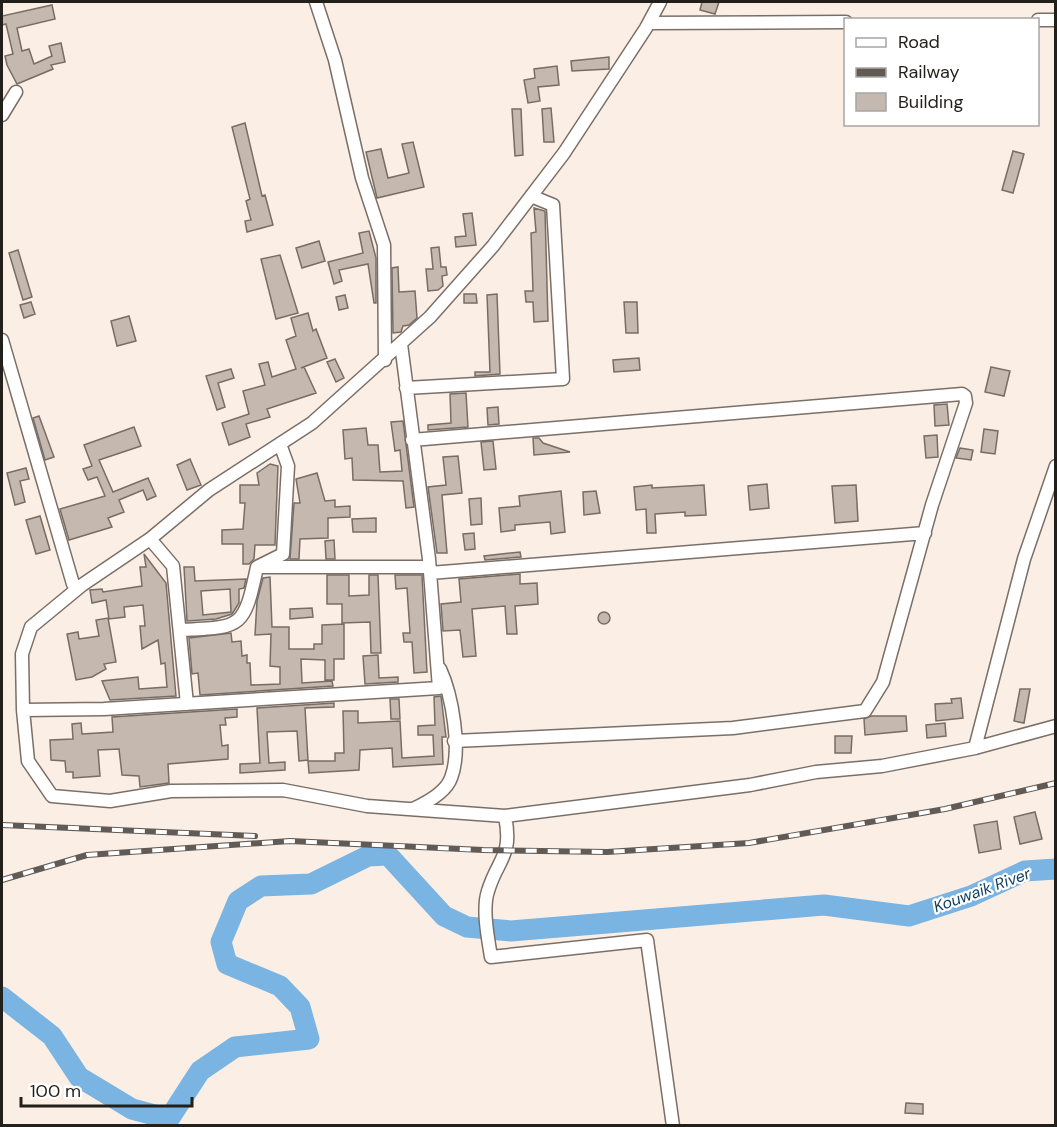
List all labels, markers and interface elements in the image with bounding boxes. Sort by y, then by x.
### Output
legend [844,18,1039,126]
text: Road [898,30,940,54]
text: Railway [898,60,960,84]
text: Building [898,90,963,114]
water label: Kouwaik River [931,862,1034,917]
scale bar [21,1070,192,1108]
text: 100 m [30,1079,81,1103]

